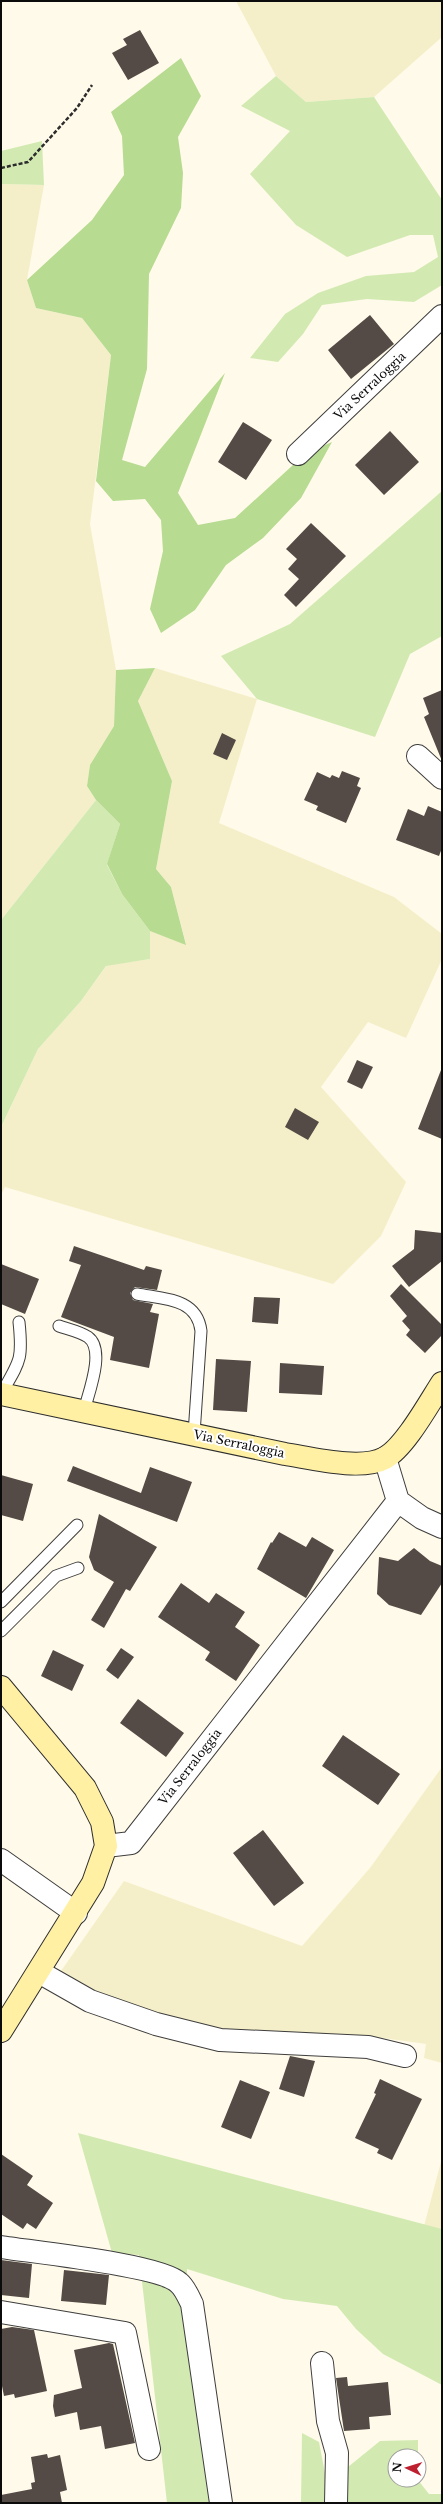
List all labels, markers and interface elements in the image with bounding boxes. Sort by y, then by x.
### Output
street label: Via Serraloggia [330,348,409,423]
street label: Via Serraloggia [191,1426,286,1461]
street label: Via Serraloggia [154,1725,224,1809]
north arrow [387,2448,427,2488]
text: N [390,2461,404,2473]

